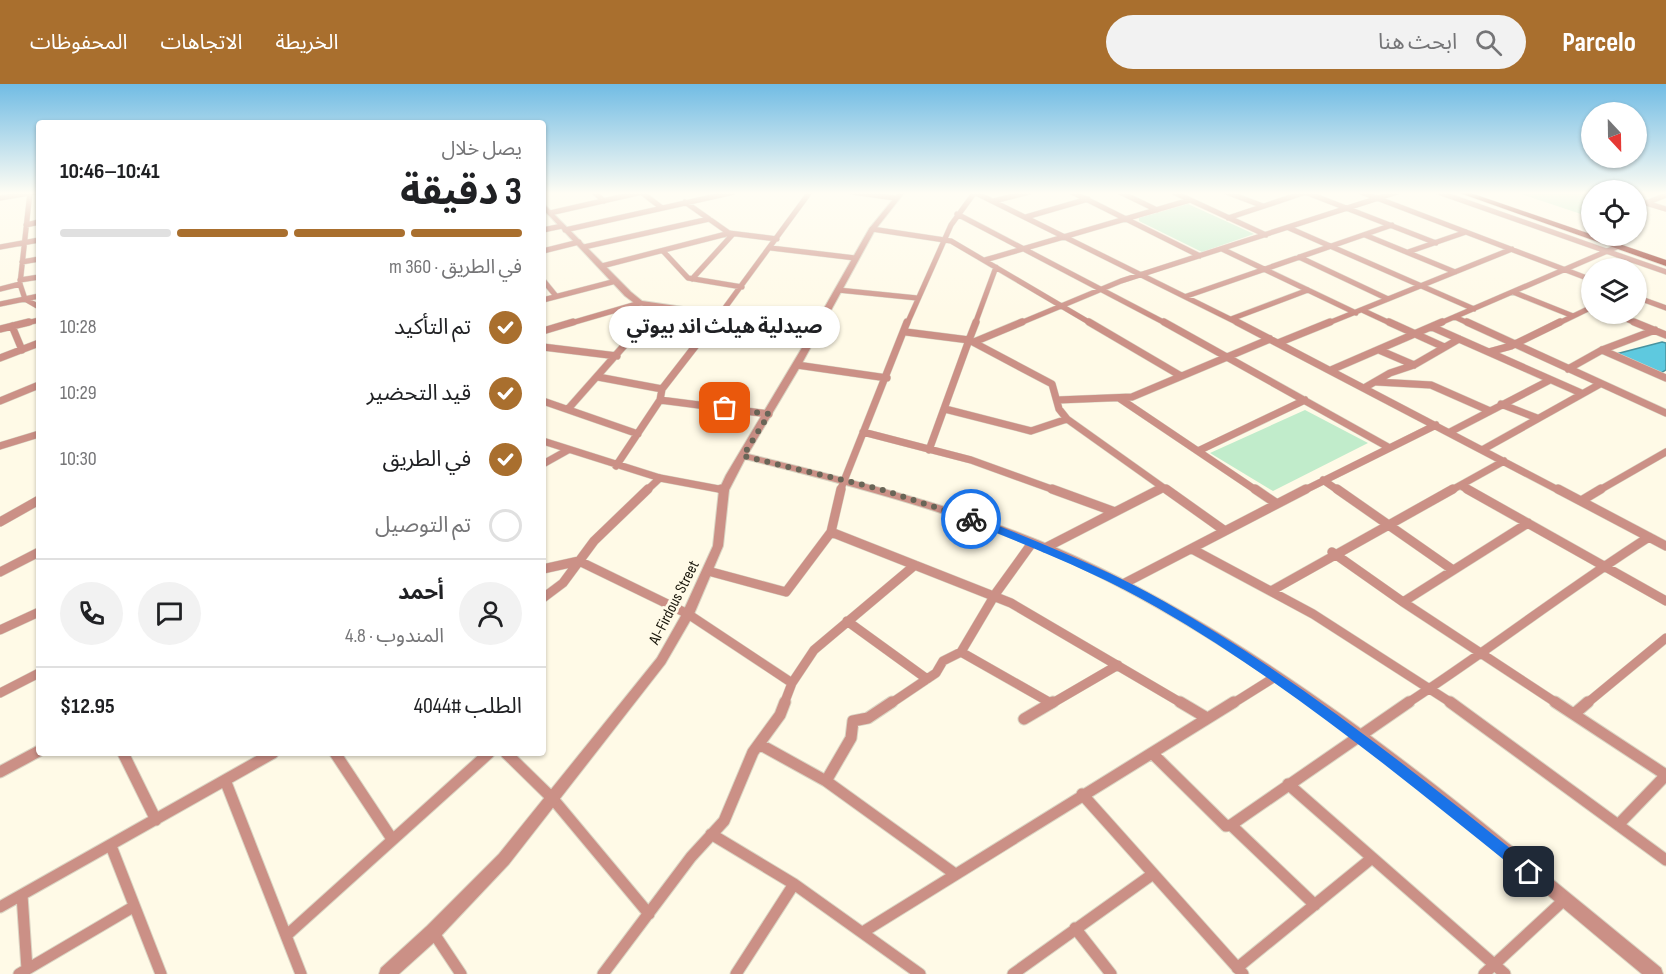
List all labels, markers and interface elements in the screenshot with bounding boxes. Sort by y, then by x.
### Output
search box [1106,15,1526,69]
icon: search [1472,26,1505,59]
text: Parcelo [1562,26,1636,59]
text: ابحث هنا [1378,29,1457,56]
text: المحفوظات [30,30,127,55]
text: الاتجاهات [160,30,242,55]
text: الخريطة [275,30,338,55]
north arrow [1581,102,1647,168]
map controls [1581,102,1647,324]
text: يصل خلال [442,137,522,161]
text: 10:41–10:46 [60,158,160,185]
text: 3 دقيقة [400,169,522,216]
button: locate [1581,180,1647,246]
text: في الطريق · 360 m [389,255,522,279]
button: layers [1581,258,1647,324]
callout: صيدلية هيلث اند بيوتي [610,306,840,348]
icon: check [489,311,522,344]
text: تم التأكيد [394,314,471,341]
text: 10:28 [60,315,96,339]
text: صيدلية هيلث اند بيوتي [627,315,822,339]
icon: check [489,377,522,410]
text: قيد التحضير [367,380,471,407]
text: 10:29 [60,381,97,405]
pin [699,382,750,433]
icon: bag [708,391,741,424]
icon: check [489,443,522,476]
text: في الطريق [382,446,471,473]
text: 10:30 [60,447,97,471]
courier [941,489,1001,549]
icon: bike [955,503,988,536]
text: تم التوصيل [375,512,471,539]
street label: Al-Firdous Street [645,557,704,649]
text: أحمد [398,579,444,606]
button: phone [60,582,123,645]
button: chat [138,582,201,645]
button: person [459,582,522,645]
text: المندوب · 4.8 [345,624,444,648]
text: $12.95 [60,693,115,720]
text: الطلب #4044 [414,693,522,720]
pin [1503,846,1554,897]
icon: home [1512,855,1545,888]

